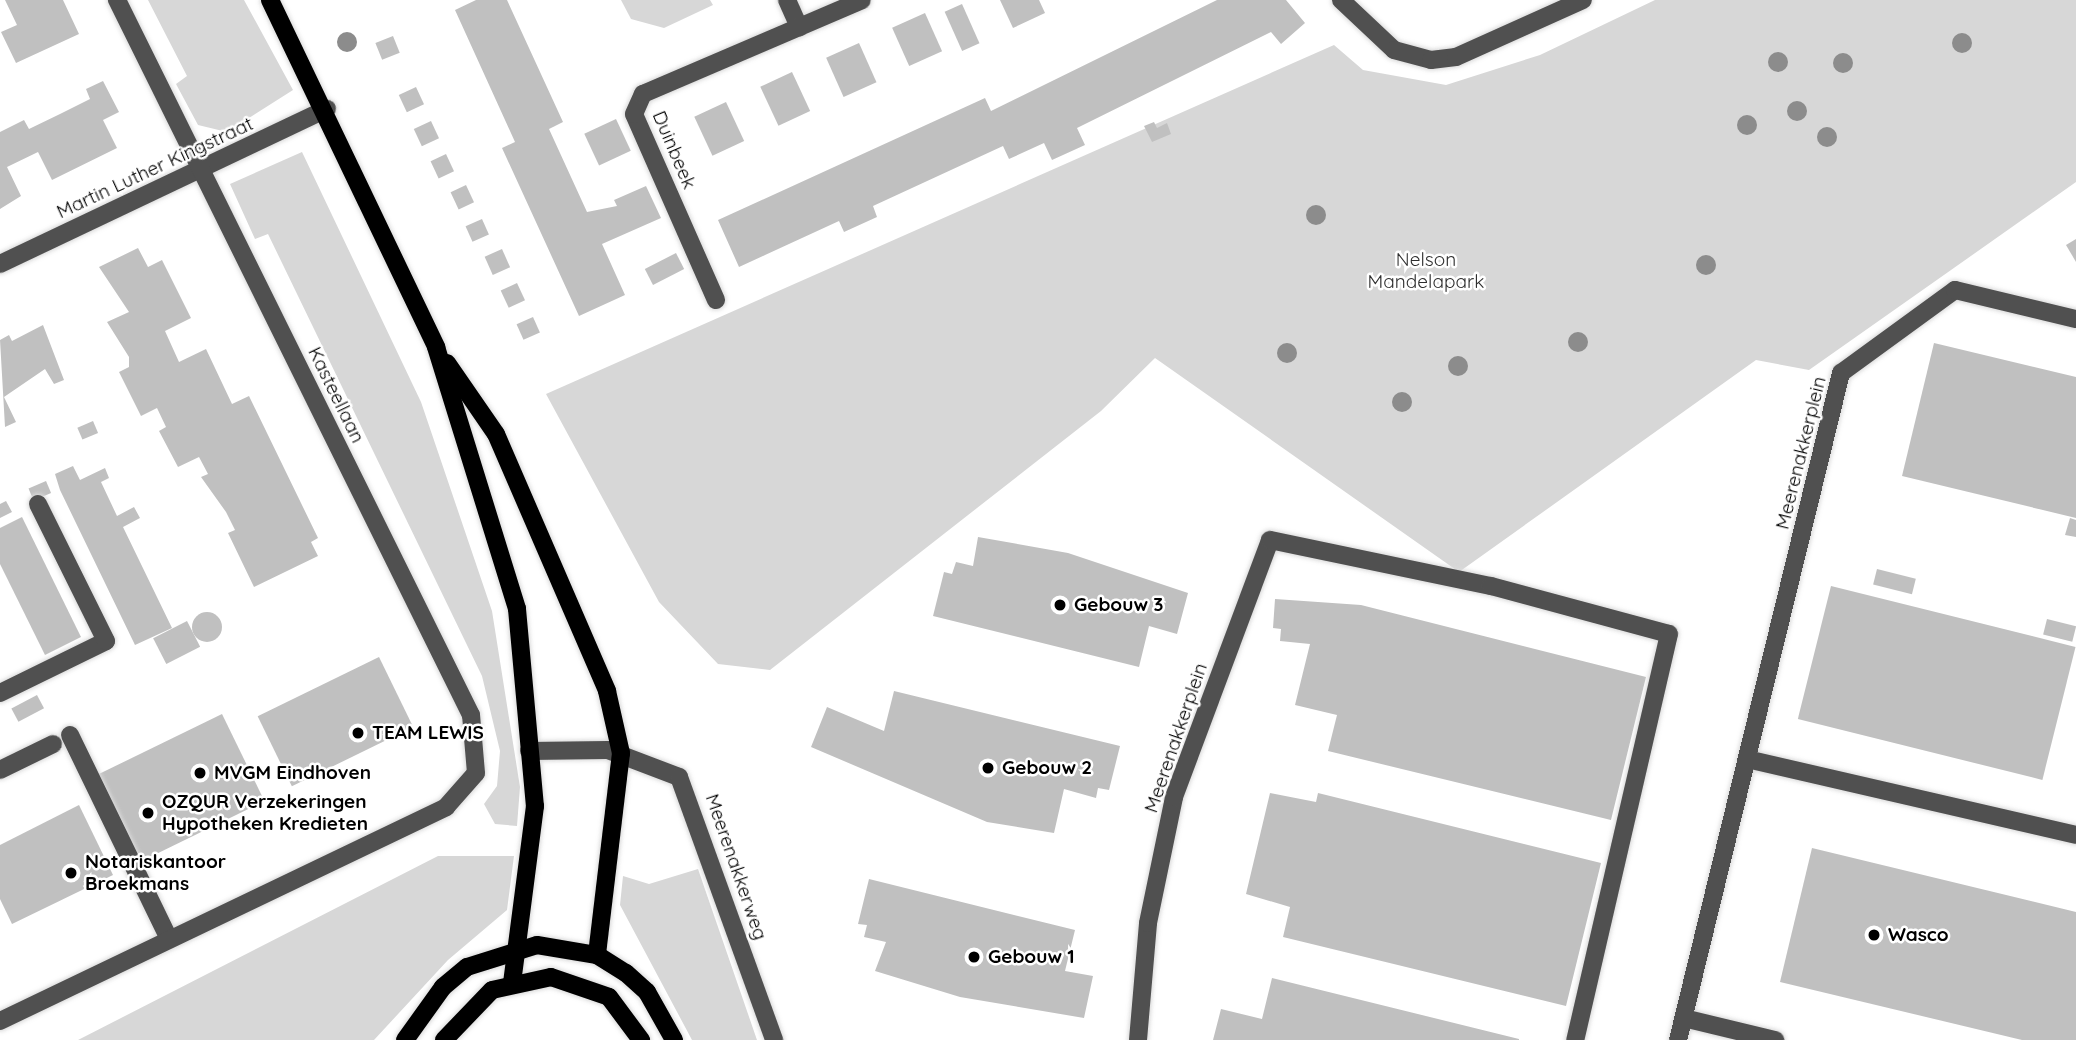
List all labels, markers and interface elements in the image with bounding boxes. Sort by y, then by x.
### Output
street label: Duinbeek [647,107,701,193]
street label: Martin Luther Kingstraat [53,112,257,224]
park label: Nelson Mandelapark [1368,249,1484,293]
street label: Kasteellaan [303,343,369,447]
street label: Meerenakkerplein [1771,374,1831,532]
place label: Gebouw 3 [1074,594,1163,616]
marker: Gebouw 3 [1052,597,1068,613]
street label: Meerenakkerplein [1140,660,1212,816]
place label: TEAM LEWIS [372,722,484,744]
marker: TEAM LEWIS [350,725,366,741]
place label: Gebouw 2 [1002,757,1092,779]
marker: Gebouw 2 [980,760,996,776]
place label: MVGM Eindhoven [214,762,371,784]
marker: MVGM Eindhoven [192,765,208,781]
place label: OZQUR Verzekeringen Hypotheken Kredieten [162,791,368,835]
street label: Meerenakkerweg [700,791,772,943]
marker: OZQUR Verzekeringen Hypotheken Kredieten [140,805,156,821]
place label: Notariskantoor Broekmans [85,851,226,895]
marker: Notariskantoor Broekmans [63,865,79,881]
place label: Wasco [1888,924,1949,946]
marker: Wasco [1866,927,1882,943]
place label: Gebouw 1 [988,946,1075,968]
marker: Gebouw 1 [966,949,982,965]

